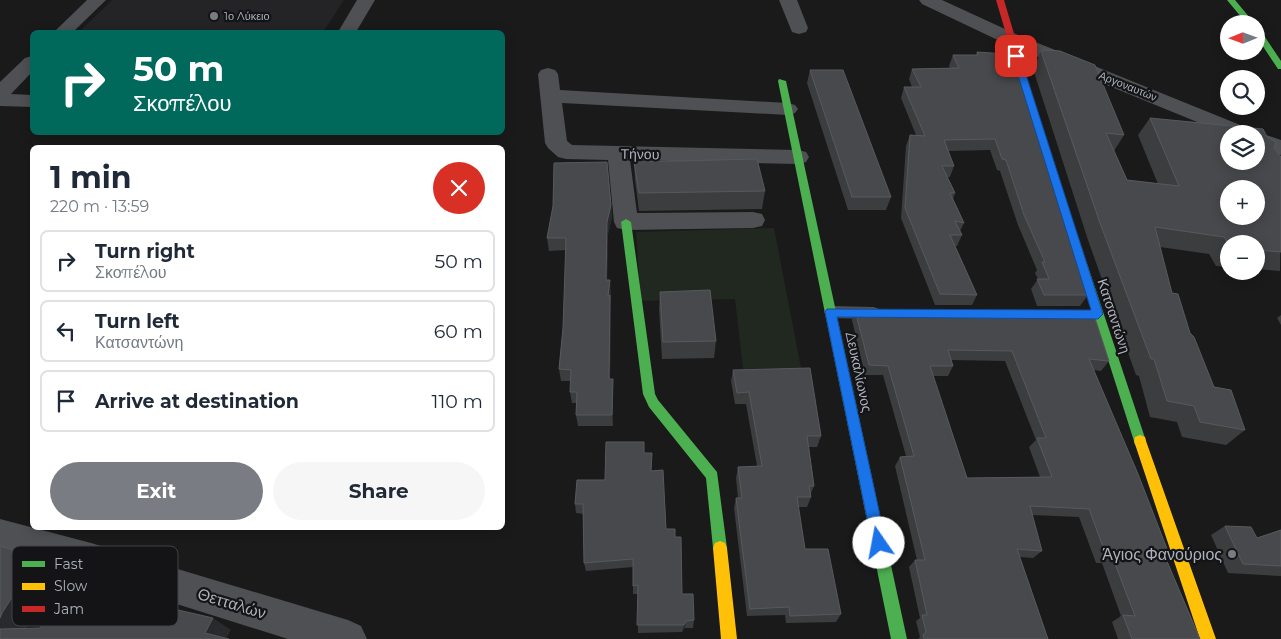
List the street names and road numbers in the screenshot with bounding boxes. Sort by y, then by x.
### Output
street label: Αργοναυτών [1097,68,1160,104]
street label: Τήνου [620,145,660,163]
street label: Κατσαντώνη [1093,276,1135,356]
street label: Δευκαλίωνος [842,330,876,414]
street label: Θετταλών [195,584,268,623]

